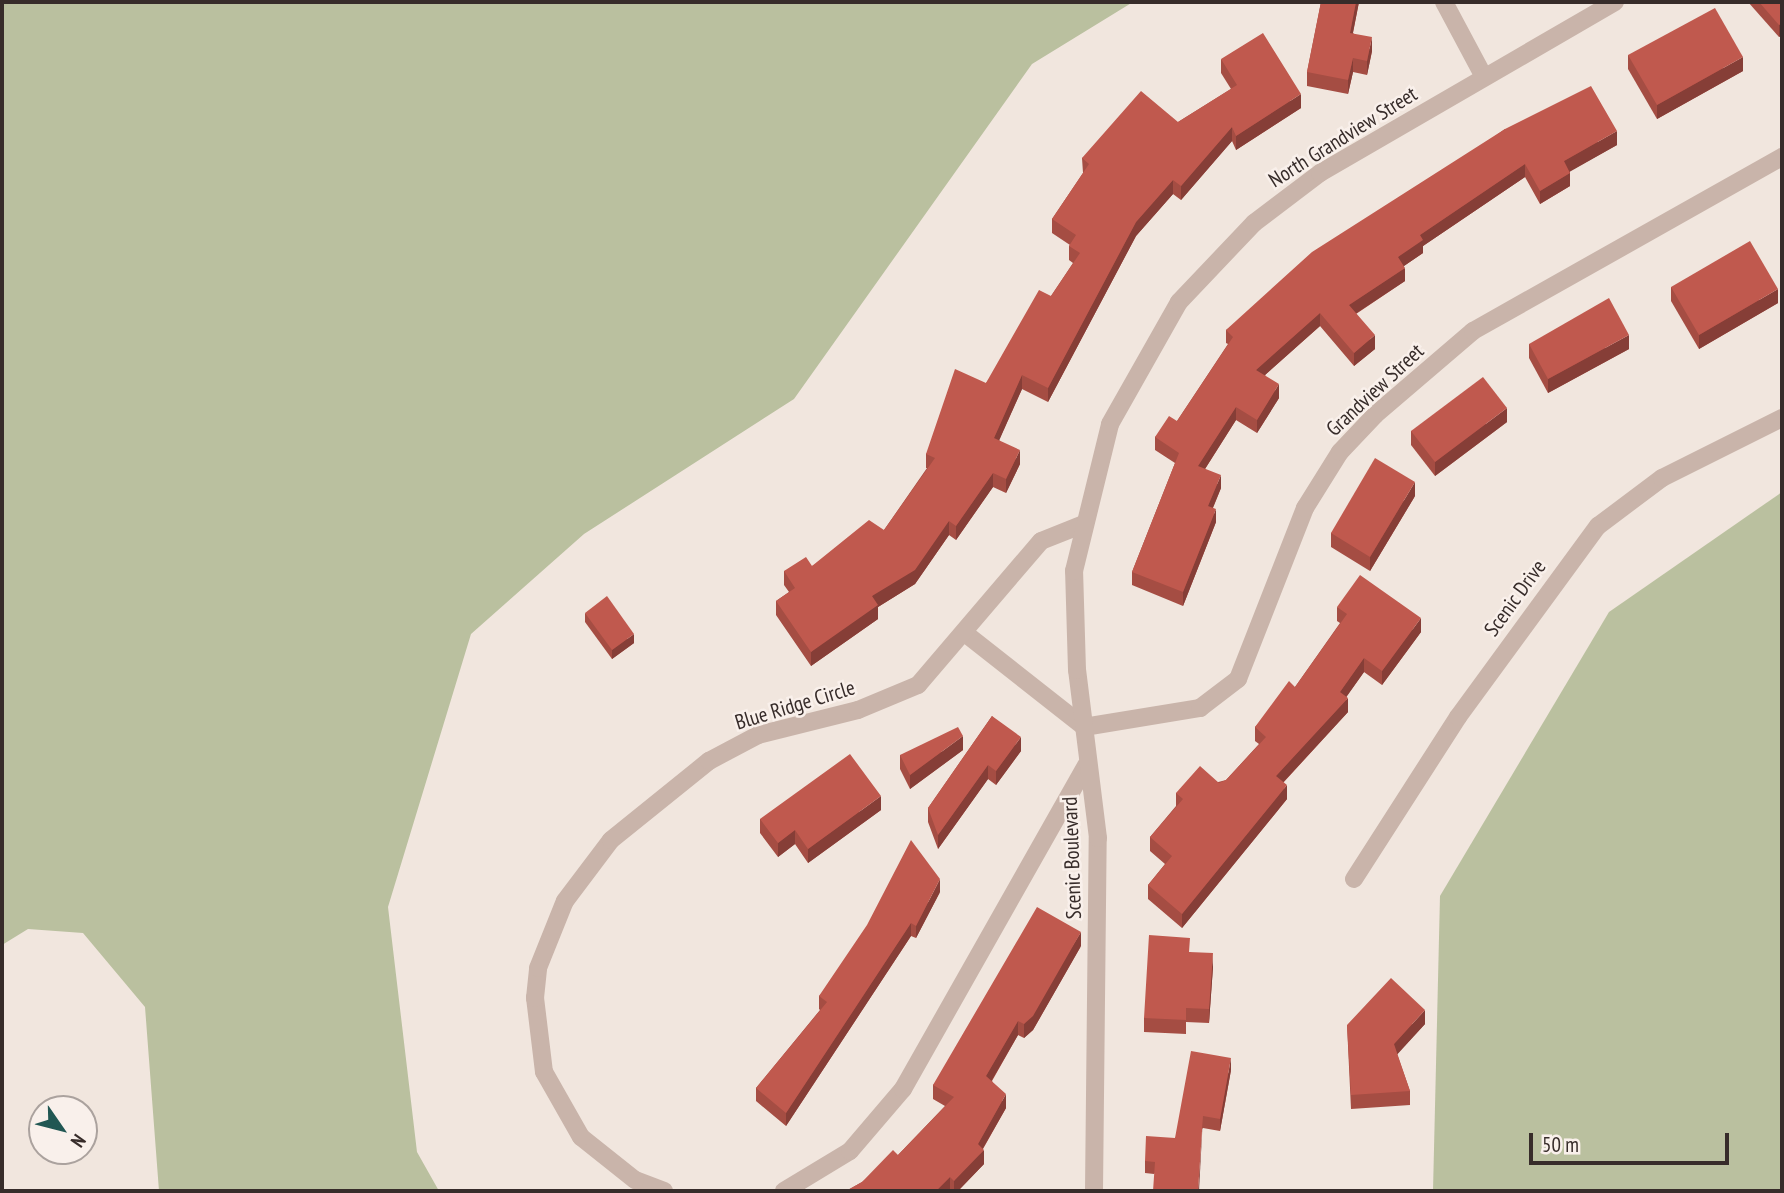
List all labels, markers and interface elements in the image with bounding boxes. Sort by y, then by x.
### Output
street label: North Grandview Street [1264,81,1422,193]
street label: Grandview Street [1321,338,1429,442]
street label: Scenic Drive [1479,555,1551,641]
street label: Blue Ridge Circle [732,675,858,735]
street label: Scenic Boulevard [1057,796,1087,920]
north arrow [28,1095,98,1165]
scale bar [1532,1120,1732,1164]
text: N [66,1130,91,1152]
text: 50 m [1542,1131,1579,1158]

